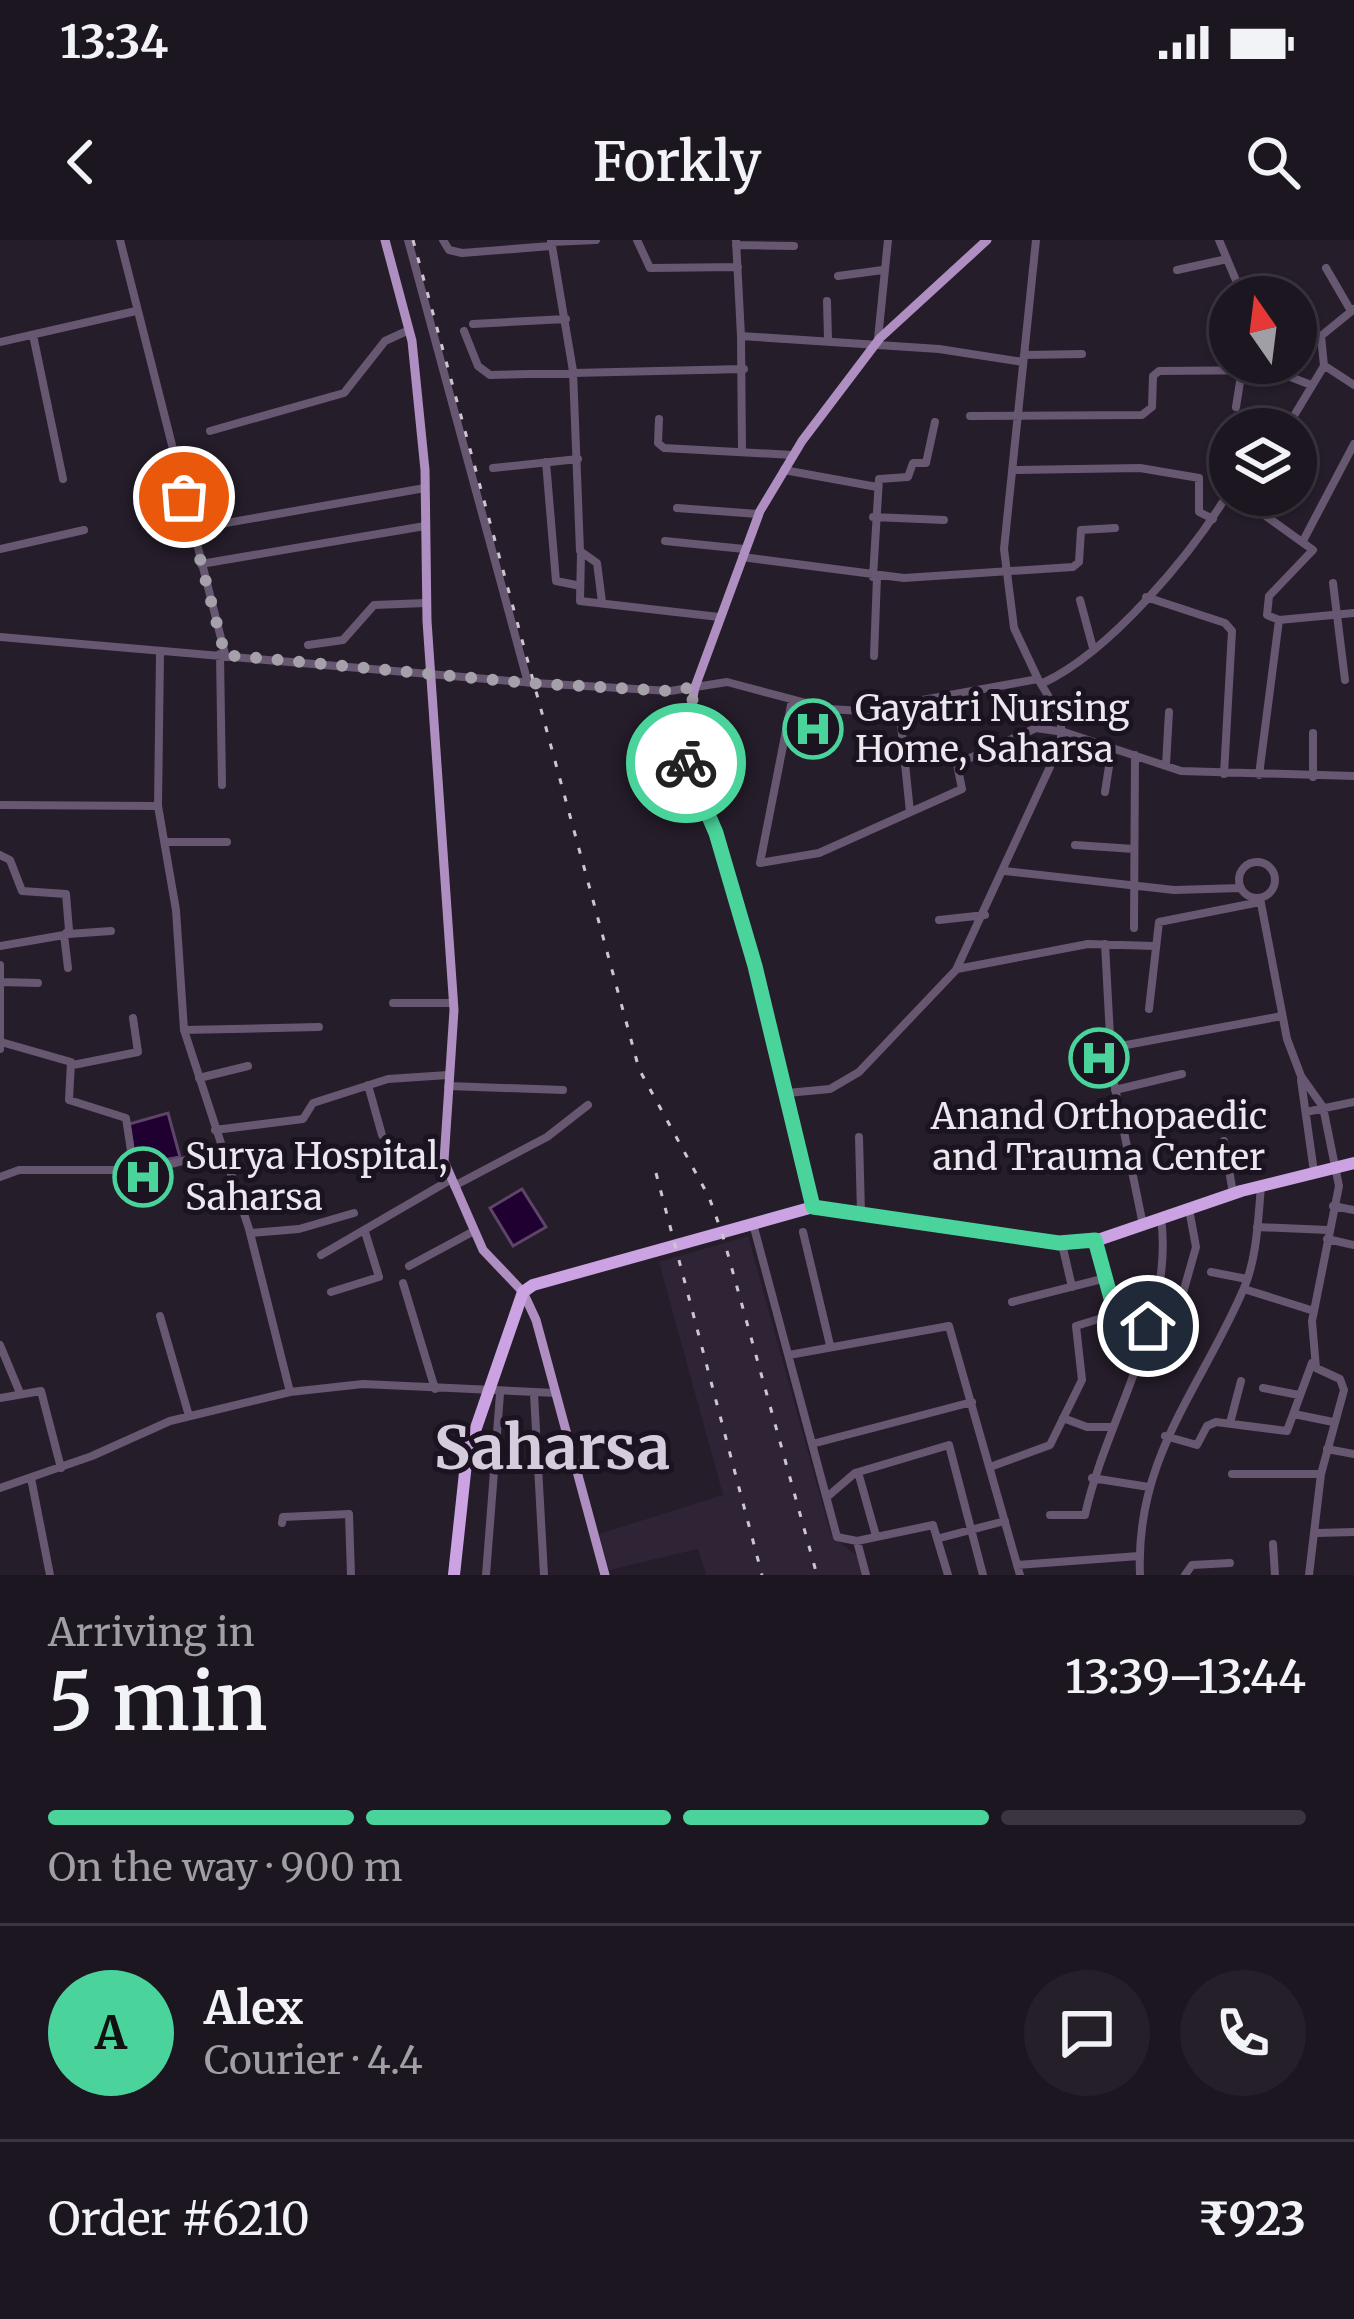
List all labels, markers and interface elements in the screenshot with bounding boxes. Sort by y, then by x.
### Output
text: 13:34 [60,14,168,70]
text: Forkly [593,128,761,196]
icon: back [48,129,114,195]
icon: search [1240,129,1306,195]
north arrow [1209,276,1317,384]
map controls [1209,276,1317,516]
button: layers [1209,408,1317,516]
pin [133,446,235,548]
icon: bag [151,464,217,530]
place label: Gayatri Nursing Home, Saharsa [855,686,1130,772]
hospital icon: Gayatri Nursing Home, Saharsa [782,698,844,760]
courier [626,703,746,823]
icon: bike [653,730,719,796]
hospital icon: Anand Orthopaedic and Trauma Center [1068,1027,1130,1089]
place label: Anand Orthopaedic and Trauma Center [930,1094,1267,1180]
place label: Surya Hospital, Saharsa [185,1134,448,1220]
hospital icon: Surya Hospital, Saharsa [112,1146,174,1208]
pin [1097,1275,1199,1377]
icon: home [1115,1293,1181,1359]
district label: Saharsa [434,1410,670,1485]
text: Arriving in [48,1608,255,1657]
text: 13:39–13:44 [1065,1649,1306,1705]
text: 5 min [48,1653,268,1751]
text: On the way · 900 m [48,1843,403,1892]
button: chat [1024,1970,1150,2096]
button: phone [1180,1970,1306,2096]
text: Alex [204,1980,303,2036]
text: A [95,2005,127,2061]
text: Courier · 4.4 [204,2036,423,2085]
text: Order #6210 [48,2191,310,2247]
text: ₹923 [1198,2191,1306,2247]

